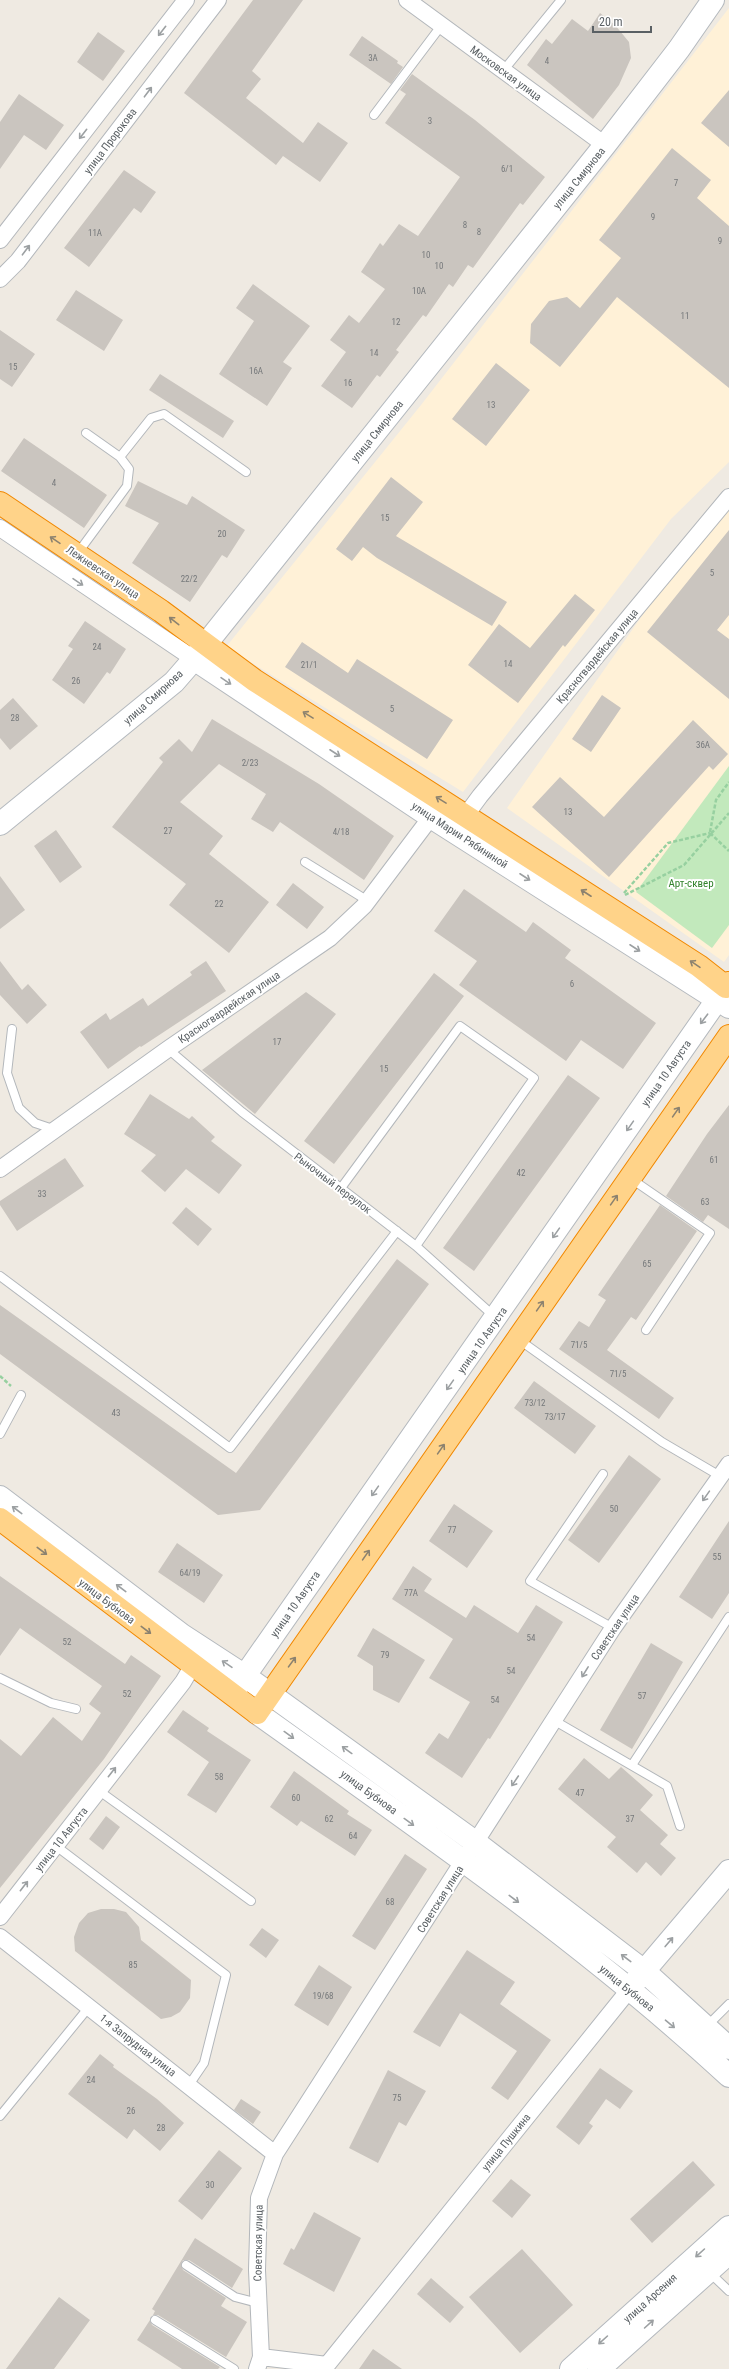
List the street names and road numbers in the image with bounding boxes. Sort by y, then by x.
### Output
street label: Московская улица [467,43,544,104]
street label: улица Пророкова [81,106,139,177]
street label: улица Смирнова [551,145,608,212]
street label: улица Смирнова [349,398,406,465]
street label: Лежневская улица [64,543,142,602]
street label: Красногвардейская улица [554,606,641,706]
street label: улица Смирнова [121,667,186,727]
street label: улица Марии Рябининой [409,799,510,871]
street label: Красногвардейская улица [176,969,283,1046]
street label: улица 10 Августа [639,1038,694,1109]
street label: Рыночный переулок [292,1150,374,1217]
street label: улица 10 Августа [455,1305,510,1376]
street label: улица 10 Августа [268,1569,323,1640]
street label: улица Бубнова [76,1576,137,1627]
street label: Советская улица [589,1592,642,1663]
street label: улица Бубнова [338,1767,400,1817]
street label: улица 10 Августа [32,1805,91,1874]
street label: Советская улица [415,1863,466,1935]
street label: улица Бубнова [597,1962,657,2015]
street label: 1-я Запрудная улица [97,2012,179,2079]
street label: улица Пушкина [479,2111,533,2174]
street label: Советская улица [251,2205,266,2281]
street label: улица Арсения [621,2271,680,2326]

